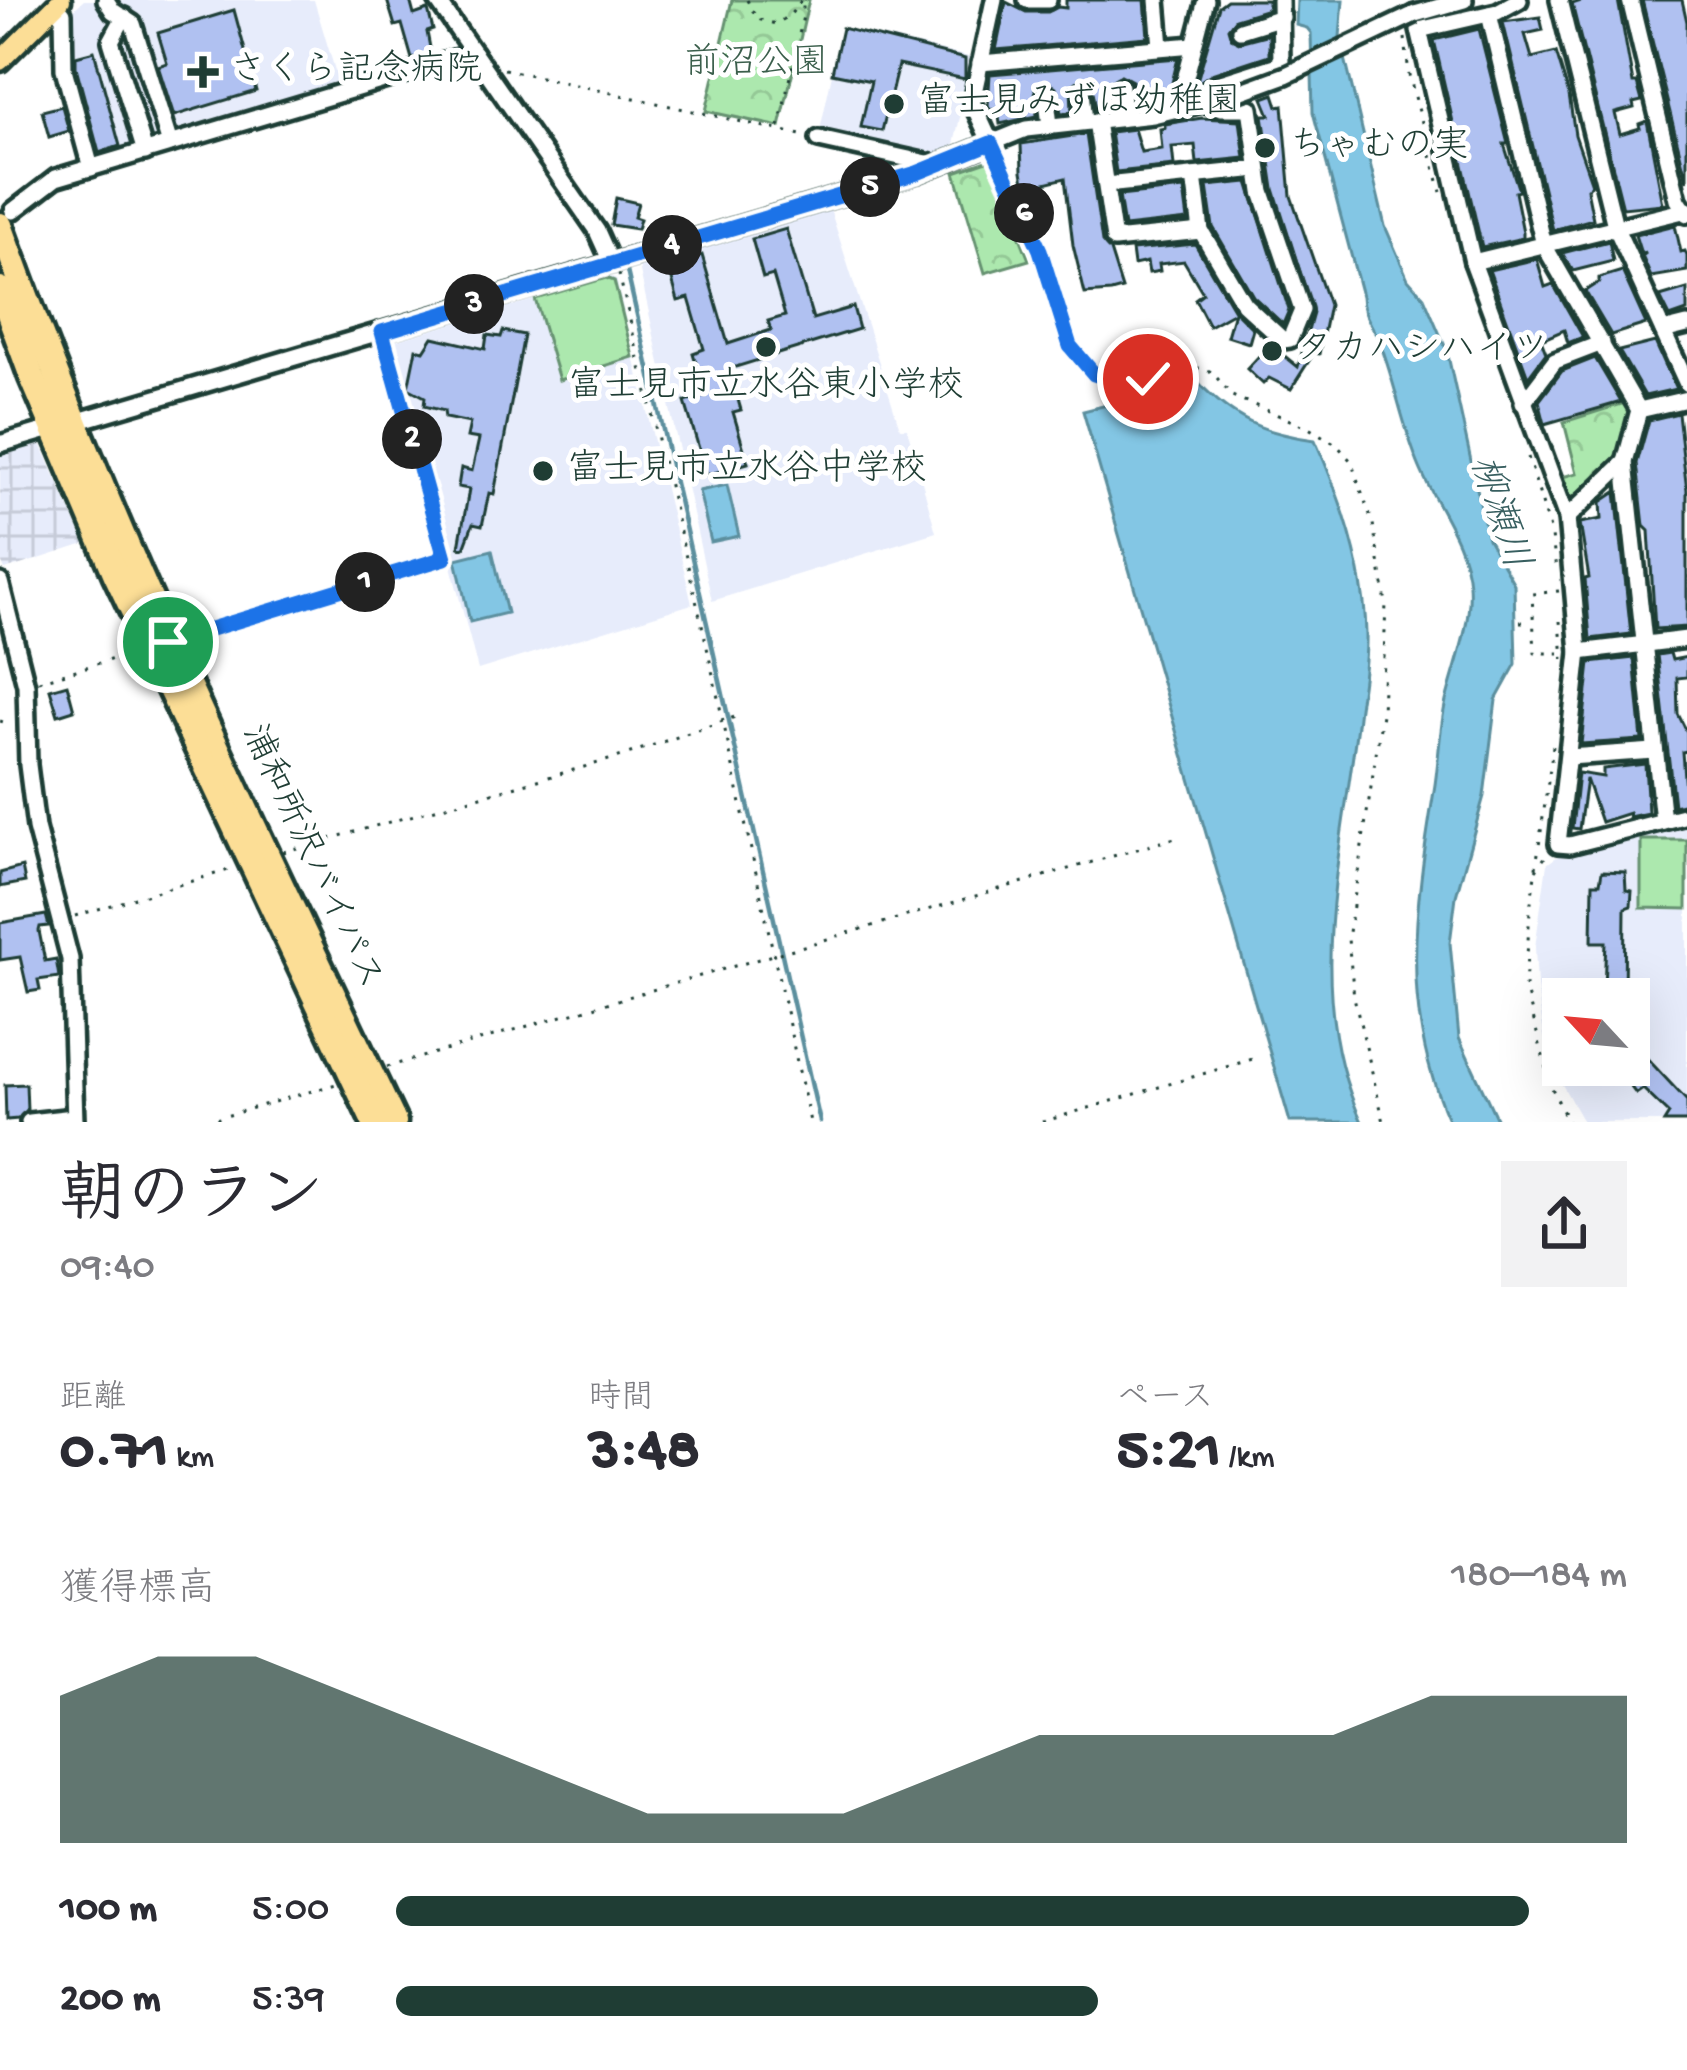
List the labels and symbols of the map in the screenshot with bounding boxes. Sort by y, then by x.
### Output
park label: 前沼公園 [684,42,828,87]
place label: さくら記念病院 [230,49,482,94]
marker: さくら記念病院 [187,56,219,88]
place label: 富士見みずほ幼稚園 [918,81,1241,126]
marker: 富士見みずほ幼稚園 [881,91,907,117]
place label: ちゃむの実 [1289,125,1469,170]
marker: ちゃむの実 [1252,135,1278,161]
pin: 5 [840,157,900,217]
pin: 6 [994,183,1054,243]
pin: 4 [642,215,702,275]
pin: 3 [444,274,504,334]
pin [1097,328,1199,430]
place label: タカハシハイツ [1296,330,1548,373]
marker: 富士見市立水谷東小学校 [753,334,779,360]
marker: タカハシハイツ [1259,338,1285,364]
place label: 富士見市立水谷東小学校 [568,365,964,410]
pin: 2 [382,409,442,469]
place label: 富士見市立水谷中学校 [567,448,927,493]
water label: 柳瀬川 [1457,450,1538,576]
marker: 富士見市立水谷中学校 [530,458,556,484]
pin: 1 [335,552,395,612]
pin [117,591,219,693]
street label: 浦和所沢バイパス [230,718,391,997]
north arrow [1542,978,1650,1086]

